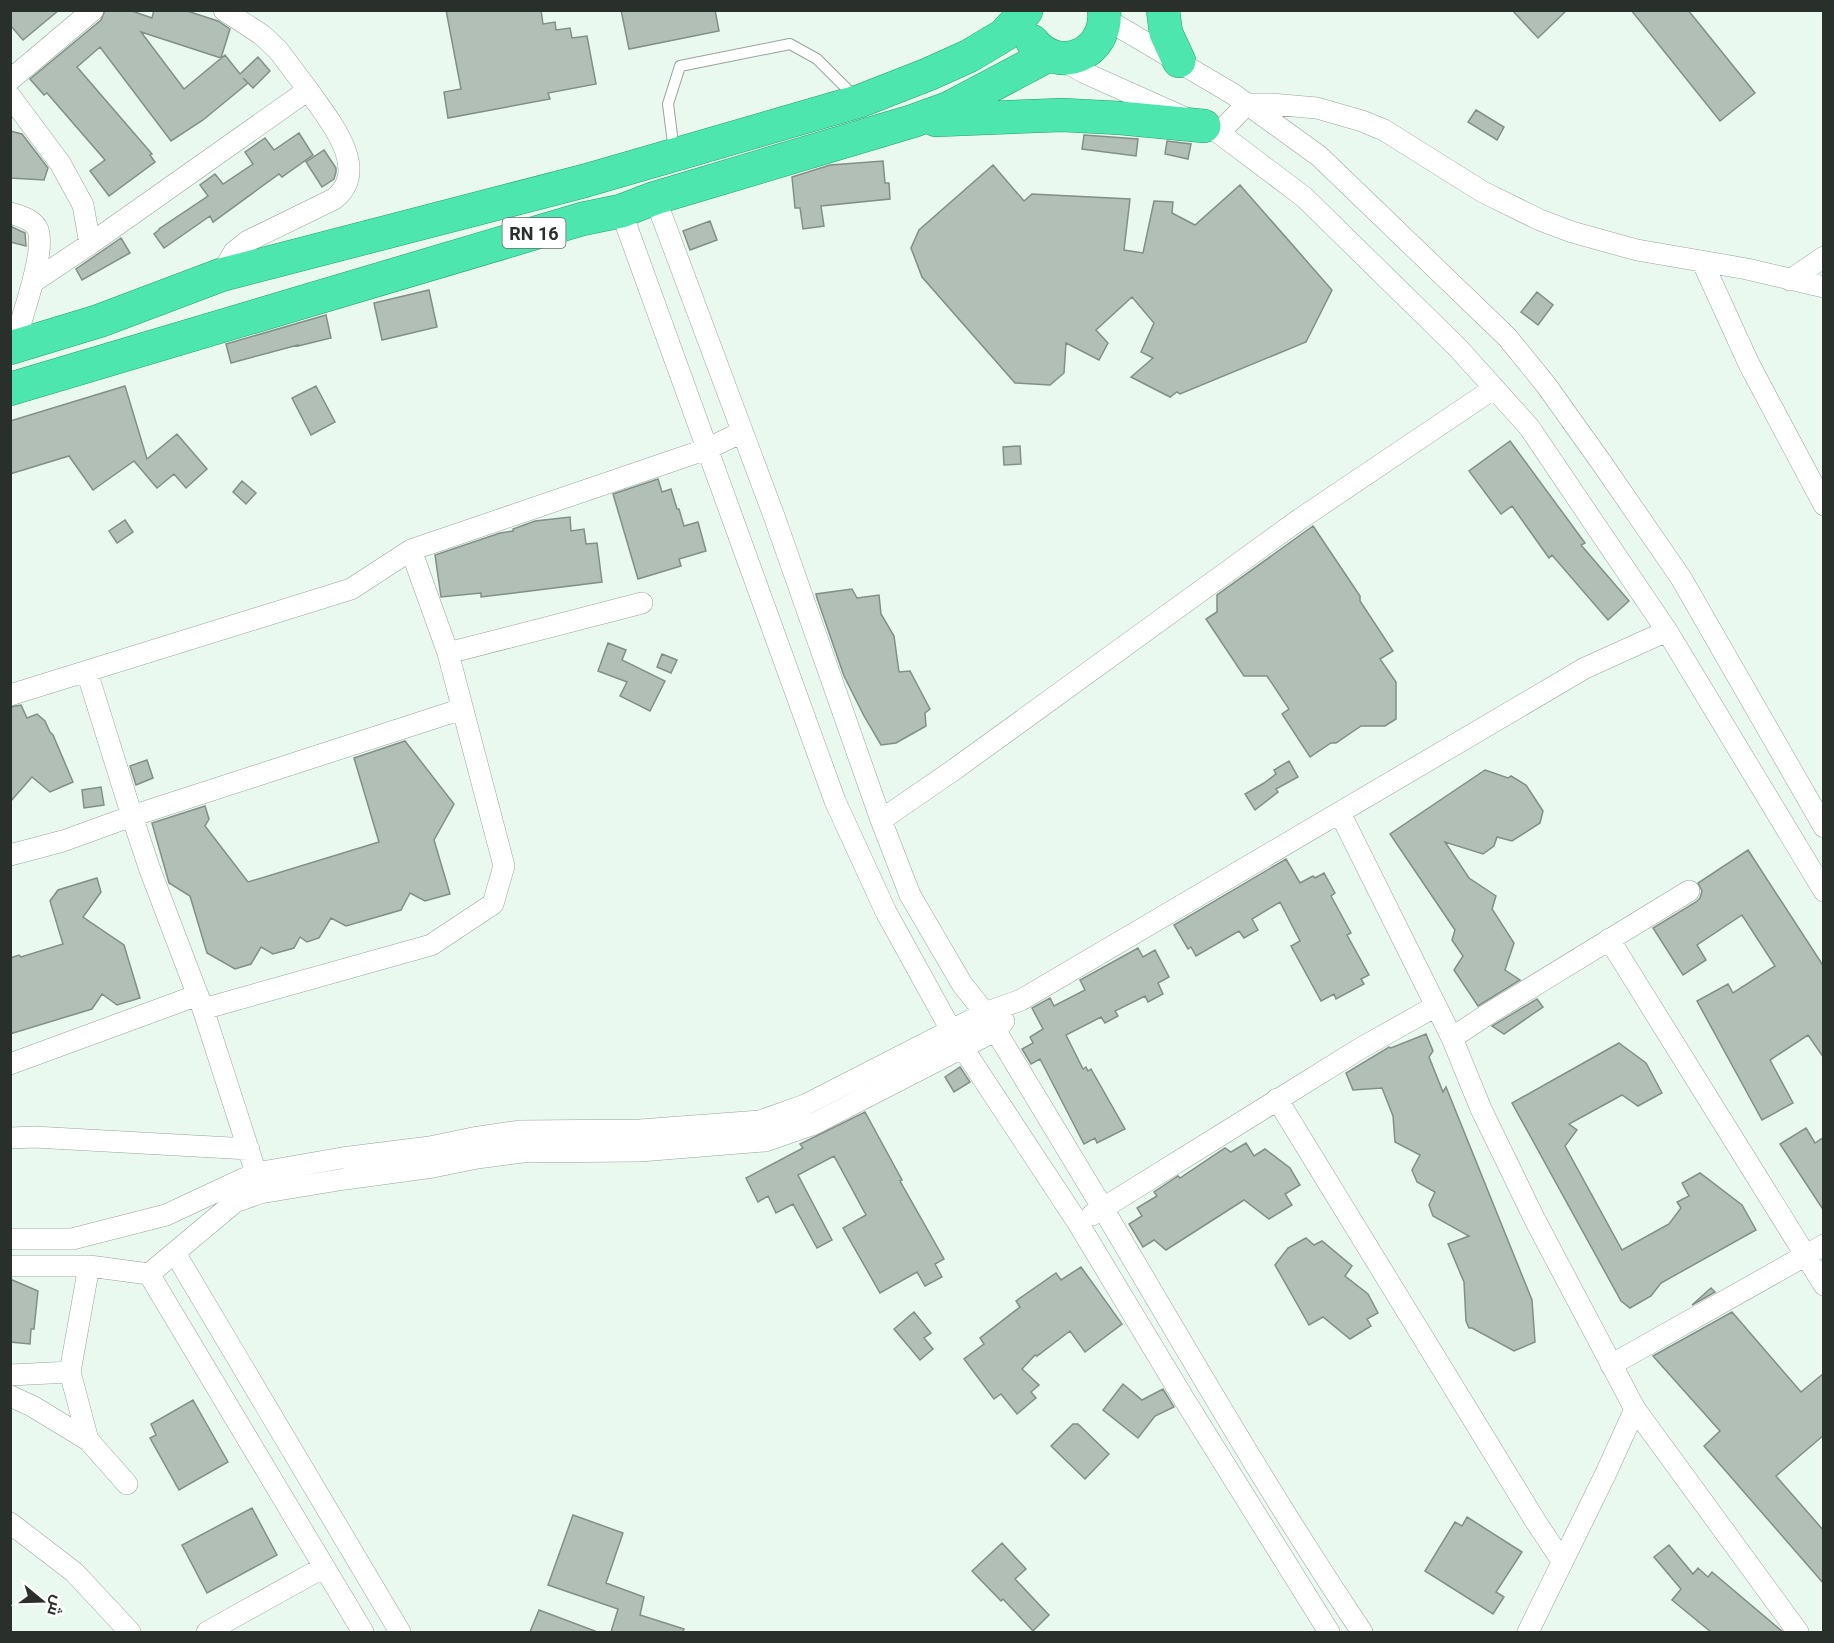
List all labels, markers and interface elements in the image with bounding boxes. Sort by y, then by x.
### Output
road number: RN 16 [502,218,566,248]
north arrow [12,1571,72,1631]
text: ش [43,1593,68,1619]

